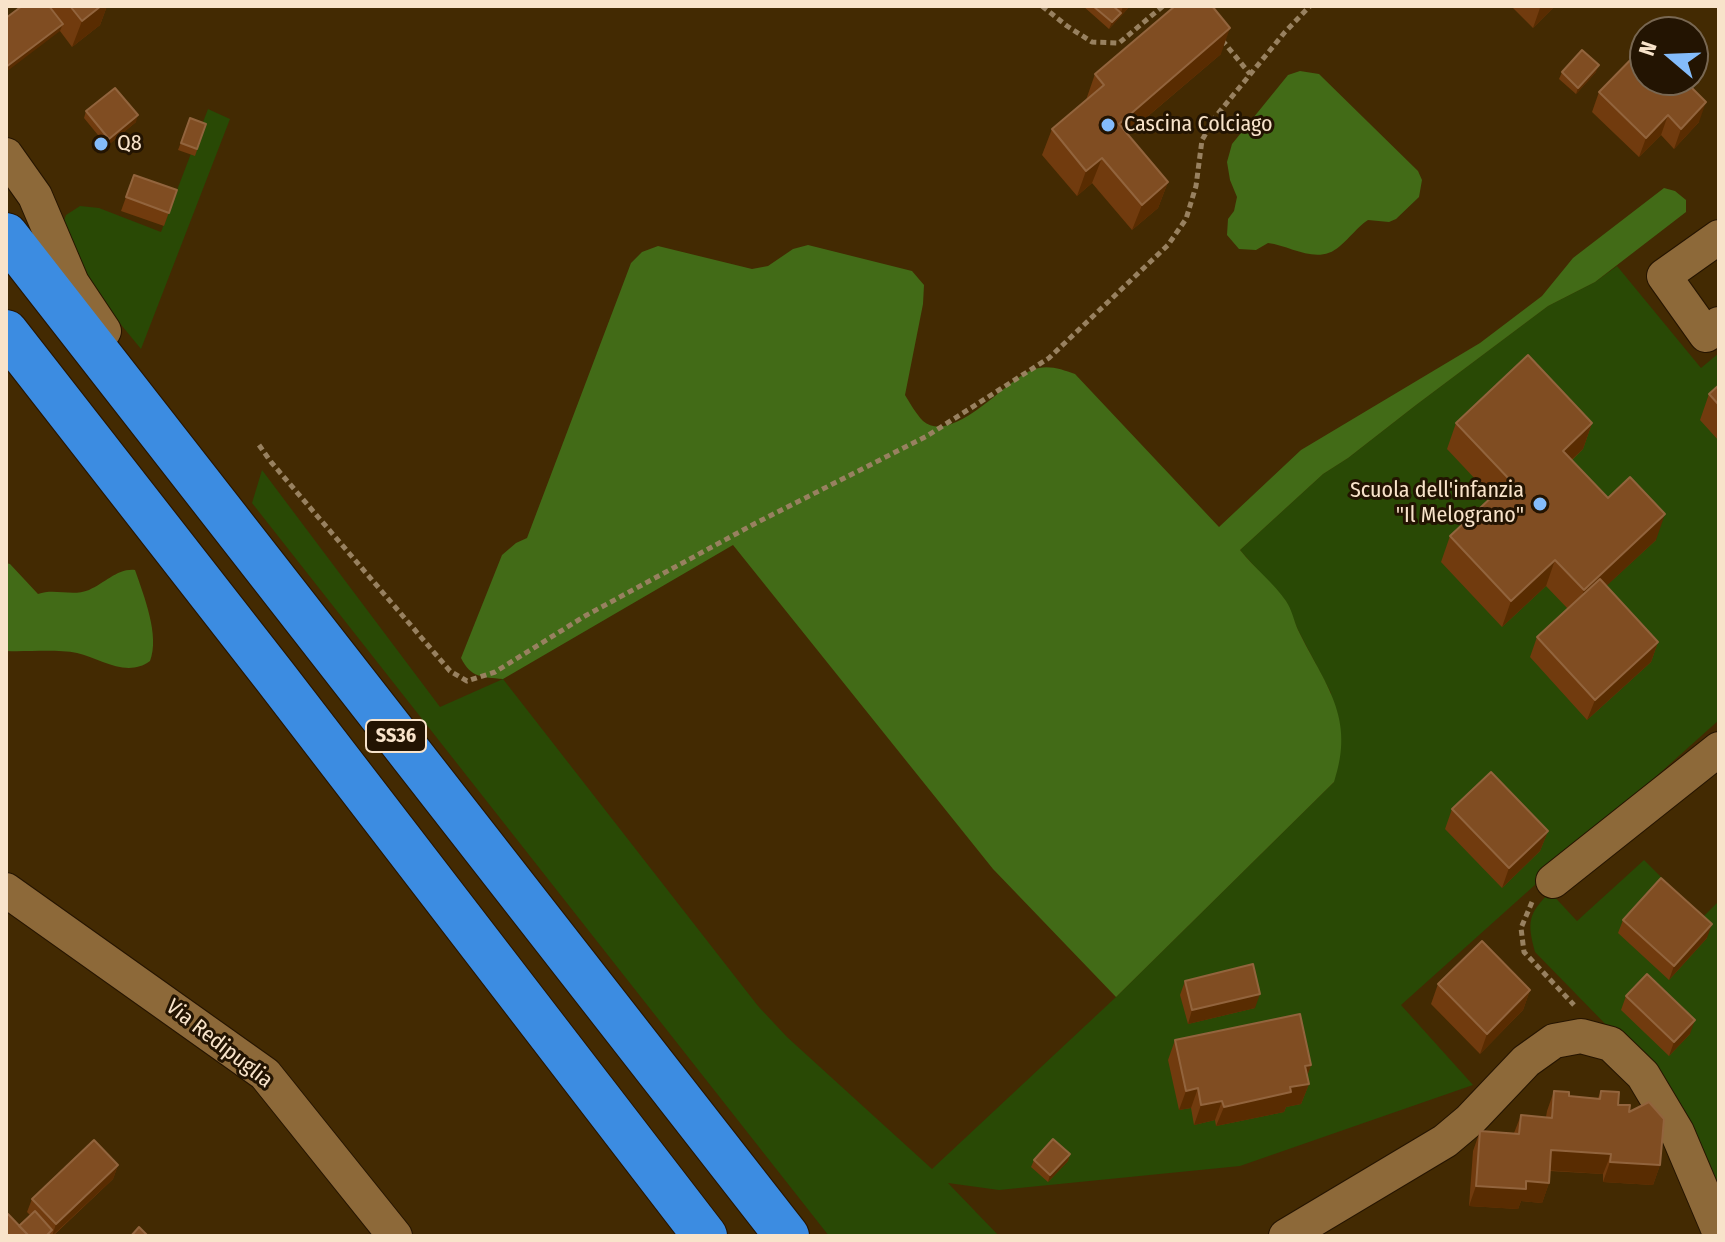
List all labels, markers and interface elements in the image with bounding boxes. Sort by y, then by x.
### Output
north arrow [1629,16,1709,96]
text: N [1633,38,1663,59]
place label: Cascina Colciago [1124,112,1273,138]
marker: Cascina Colciago [1099,116,1117,134]
place label: Q8 [117,131,142,157]
marker: Q8 [92,135,110,153]
place label: Scuola dell'infanzia "Il Melograno" [1350,478,1524,530]
marker: Scuola dell'infanzia "Il Melograno" [1531,495,1549,513]
road number: SS36 [366,720,426,752]
street label: Via Redipuglia [160,994,278,1094]

